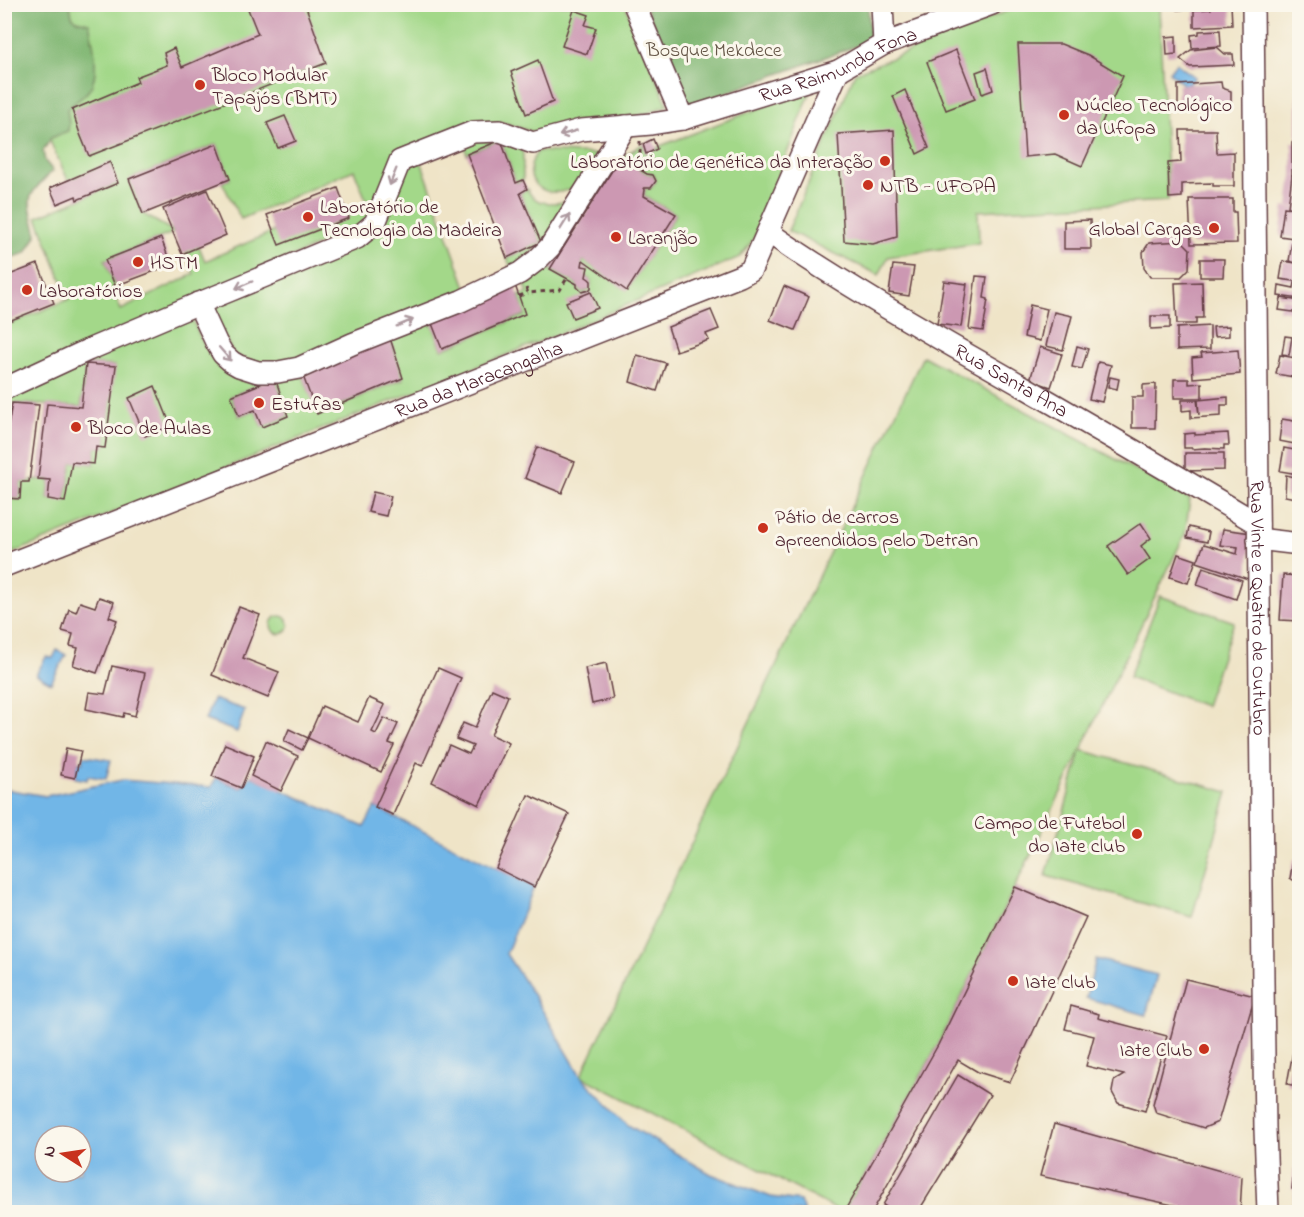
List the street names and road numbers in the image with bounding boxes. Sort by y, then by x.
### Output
street label: Rua Raimundo Fona [756,21,922,112]
street label: Rua da Maracangalha [391,335,568,428]
street label: Rua Santa Ana [948,338,1073,426]
street label: Rua Vinte e Quatro de Outubro [1241,480,1272,736]

